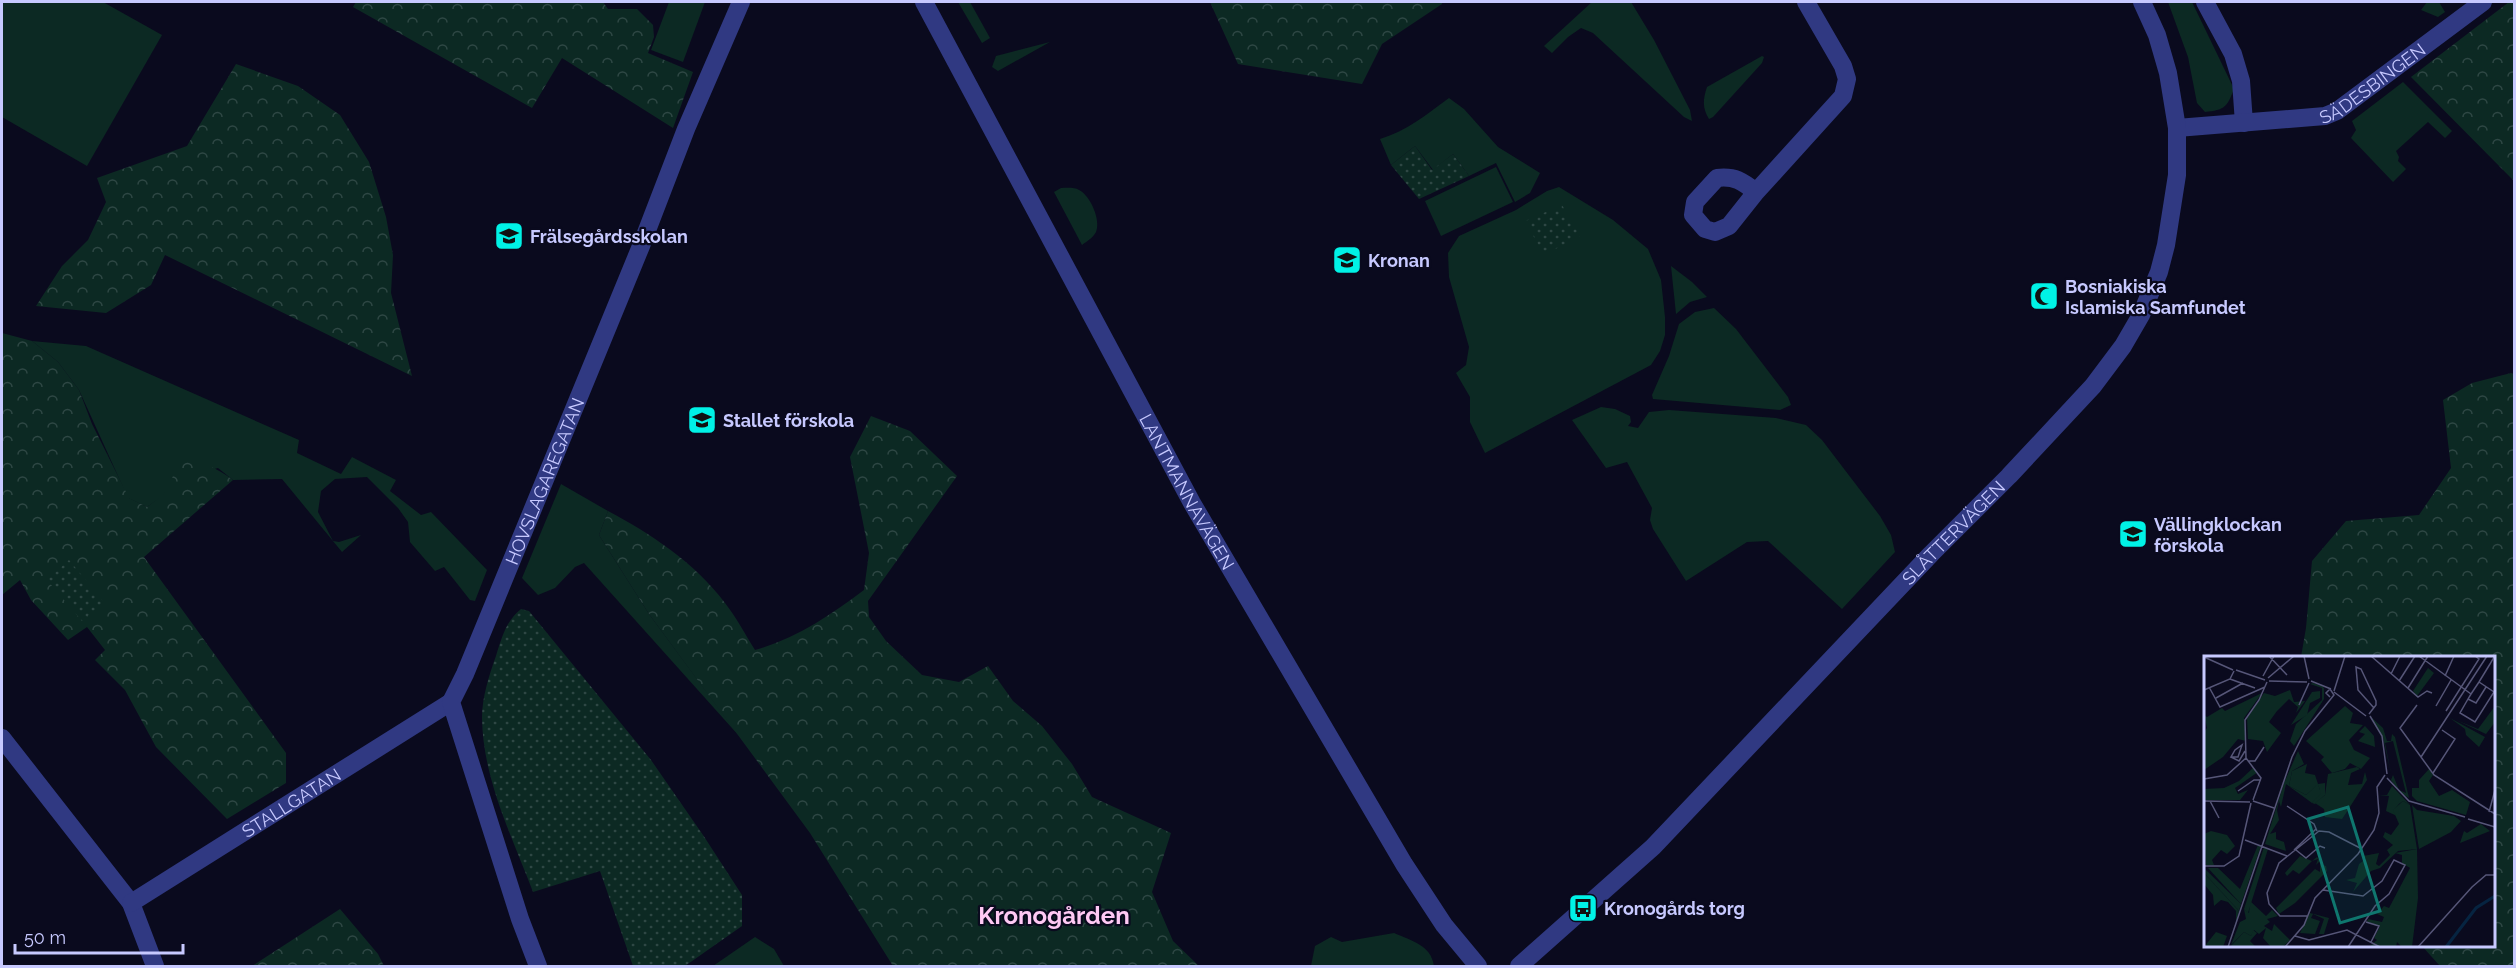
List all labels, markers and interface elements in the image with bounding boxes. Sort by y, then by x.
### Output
street label: SÄDESBINGEN [2316,38,2429,128]
school or university icon: Frälsegårdsskolan [493,220,525,252]
place label: Frälsegårdsskolan [530,226,688,247]
school or university icon: Kronan [1331,244,1363,276]
place label: Kronan [1368,250,1430,271]
place label: Bosniakiska Islamiska Samfundet [2065,276,2246,318]
mosque icon: Bosniakiska Islamiska Samfundet [2028,280,2060,312]
street label: HOVSLAGAREGATAN [501,394,588,568]
school or university icon: Stallet förskola [686,404,718,436]
place label: Stallet förskola [723,410,854,431]
street label: LANTMANNAVÄGEN [1136,410,1239,573]
street label: SLÅTTERVÄGEN [1897,476,2009,589]
place label: Vällingklockan förskola [2154,514,2282,556]
school or university icon: Vällingklockan förskola [2117,518,2149,550]
inset map [2204,656,2495,947]
street label: STALLGATAN [238,764,344,841]
bus stop icon: Kronogårds torg [1567,892,1599,924]
place label: Kronogårds torg [1604,898,1745,919]
district label: Kronogården [978,901,1130,930]
scale bar [15,917,183,955]
text: 50 m [24,927,66,948]

